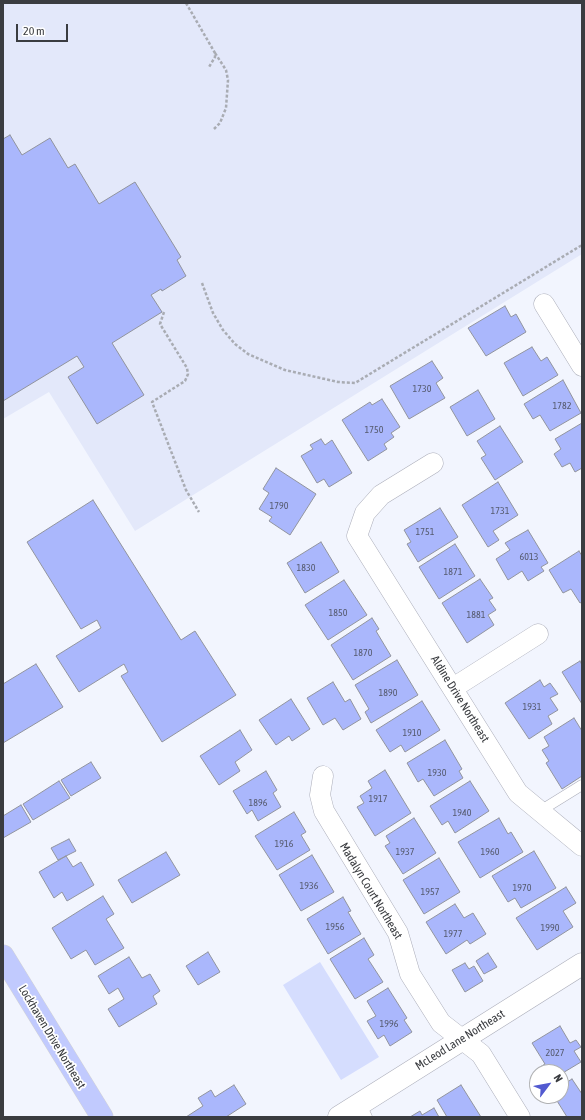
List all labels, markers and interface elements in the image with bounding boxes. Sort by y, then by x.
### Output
scale bar [18,16,70,42]
text: 20 m [23,24,45,38]
house number: 1730 [413,383,431,395]
house number: 1782 [553,400,571,412]
house number: 1750 [365,424,383,436]
house number: 1790 [270,500,288,512]
house number: 1731 [491,505,509,517]
house number: 1751 [416,526,434,538]
house number: 6013 [520,551,538,563]
house number: 1830 [297,562,315,574]
house number: 1871 [444,566,462,578]
house number: 1850 [329,607,347,619]
house number: 1881 [467,609,485,621]
house number: 1870 [354,647,372,659]
street label: Aldine Drive Northeast [428,653,492,745]
house number: 1890 [379,687,397,699]
house number: 1931 [523,701,541,713]
house number: 1910 [403,727,421,739]
house number: 1930 [428,767,446,779]
house number: 1917 [369,793,387,805]
house number: 1896 [249,797,267,809]
house number: 1940 [453,807,471,819]
house number: 1916 [275,838,293,850]
street label: Madalyn Court Northeast [337,840,405,942]
house number: 1937 [396,846,414,858]
house number: 1960 [481,846,499,858]
house number: 1936 [300,880,318,892]
house number: 1970 [513,882,531,894]
house number: 1957 [421,886,439,898]
house number: 1956 [326,921,344,933]
house number: 1990 [541,922,559,934]
house number: 1977 [444,928,462,940]
street label: Lockhaven Drive Northeast [15,983,89,1091]
street label: McLeod Lane Northeast [413,1007,507,1073]
house number: 1996 [380,1018,398,1030]
house number: 2027 [546,1047,564,1059]
north arrow [529,1064,569,1104]
text: N [552,1072,565,1084]

